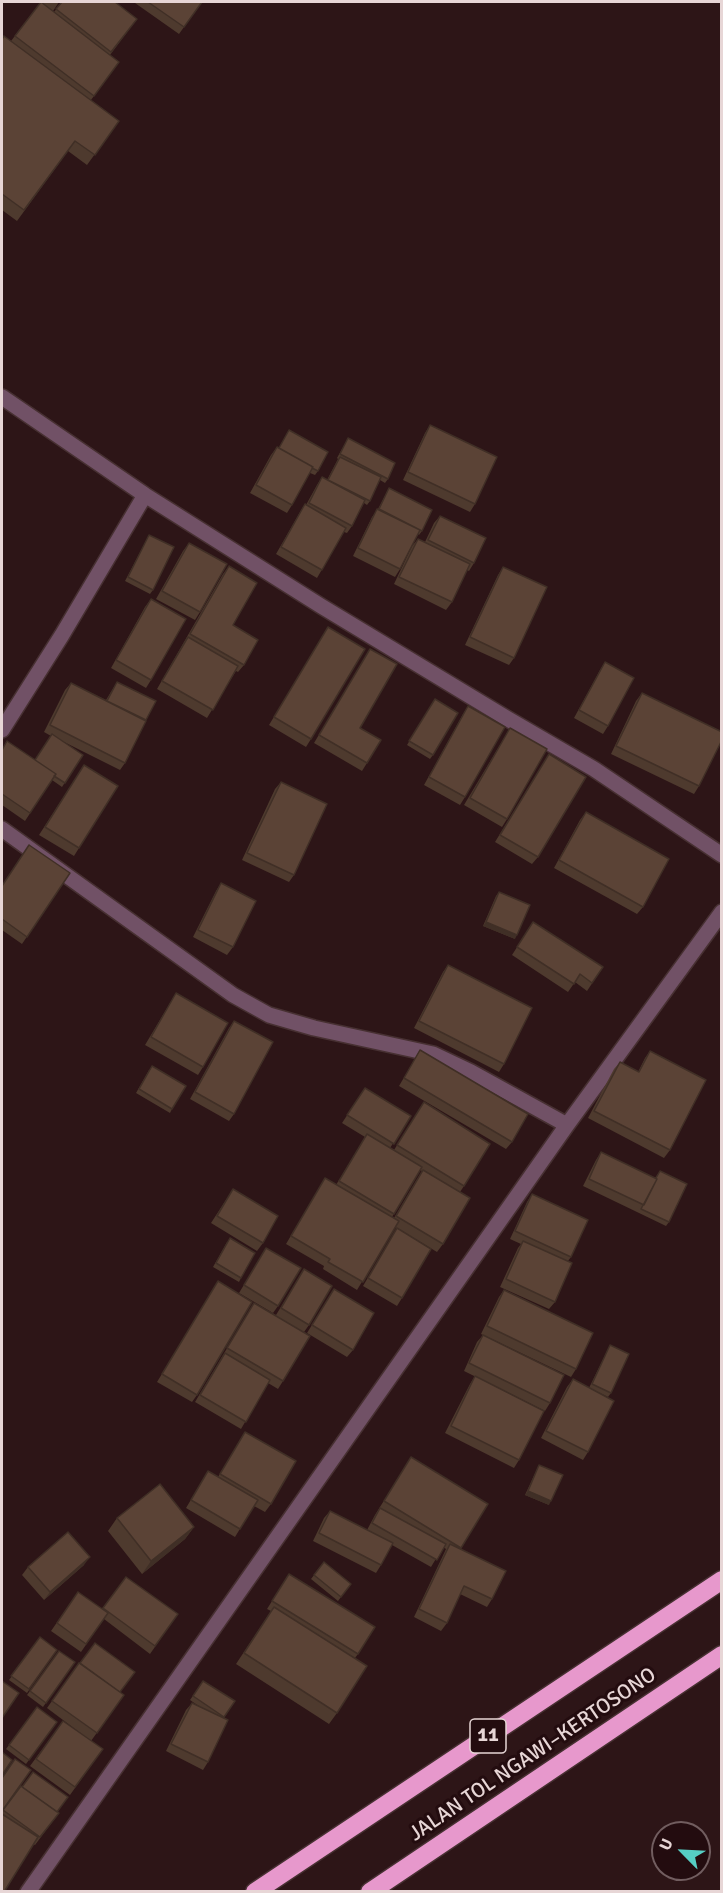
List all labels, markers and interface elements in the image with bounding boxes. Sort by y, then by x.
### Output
street label: JALAN TOL NGAWI–KERTOSONO [405,1663,661,1847]
road number: 11 [470,1719,506,1753]
north arrow [651,1821,711,1881]
text: U [655,1836,678,1853]

